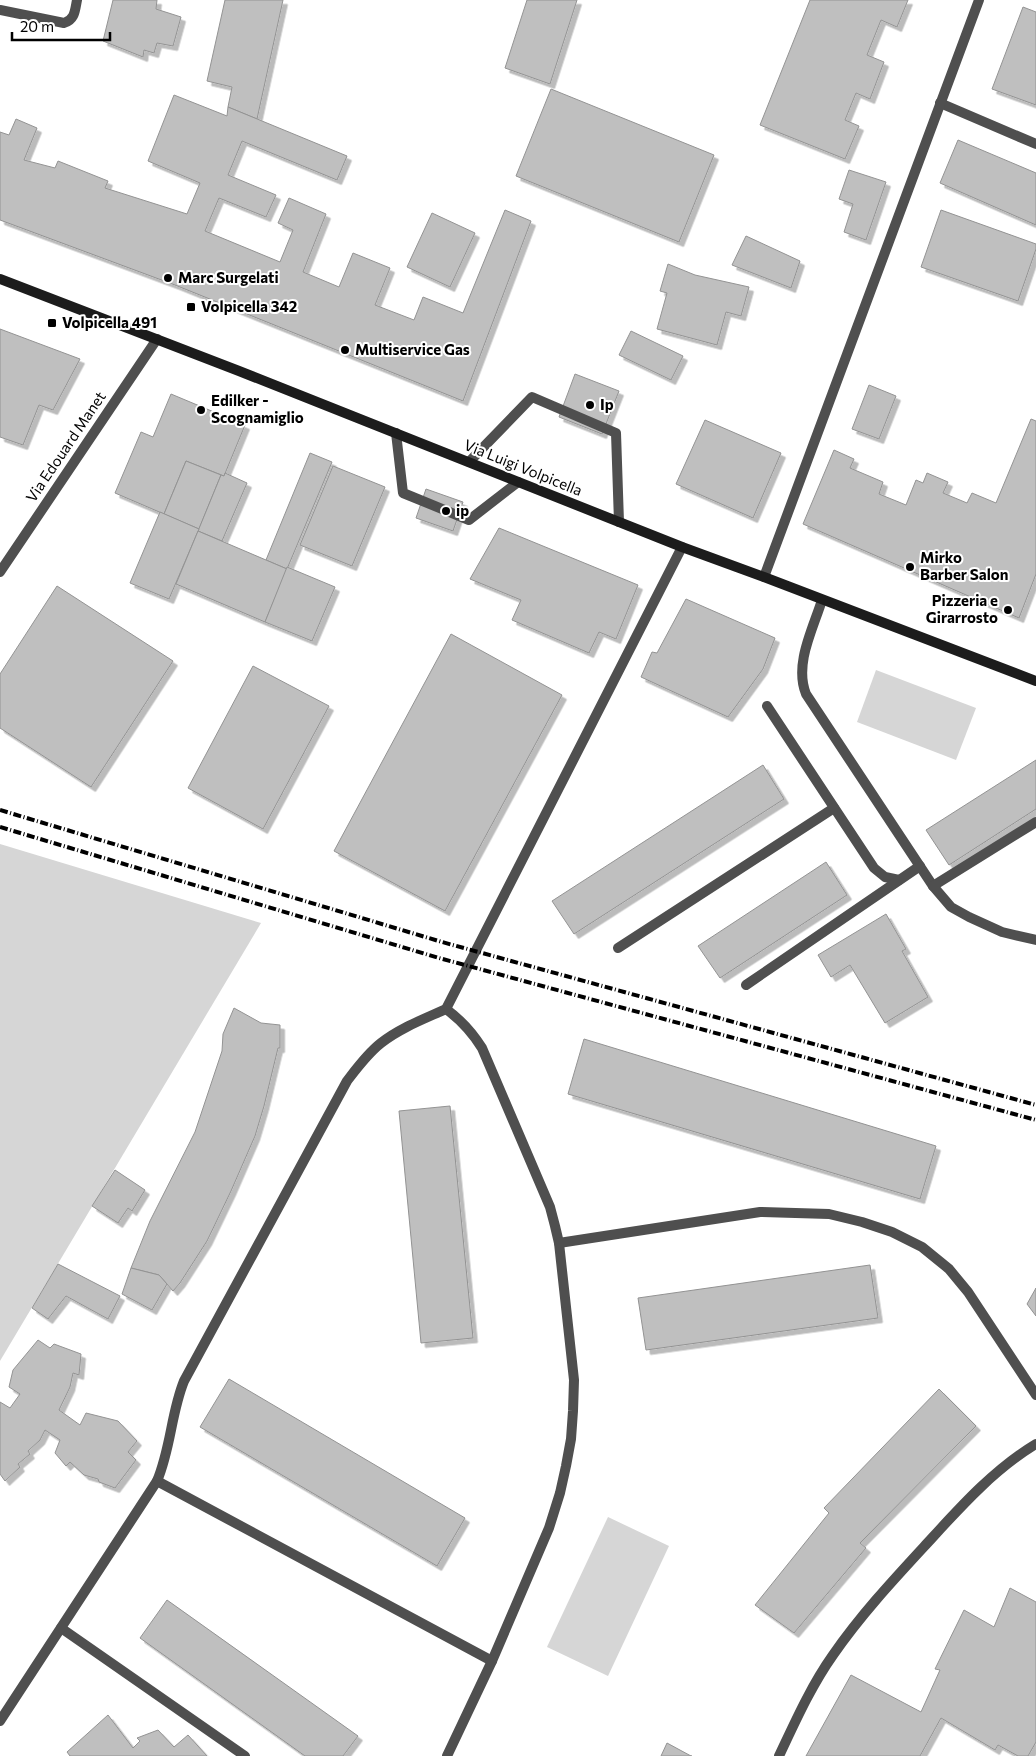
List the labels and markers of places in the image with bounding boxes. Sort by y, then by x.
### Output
place label: Marc Surgelati [178,268,279,286]
marker: Marc Surgelati [162,272,174,284]
place label: Volpicella 342 [201,297,297,315]
marker: Volpicella 342 [185,301,197,313]
place label: Volpicella 491 [62,313,157,331]
marker: Volpicella 491 [46,317,58,329]
place label: Multiservice Gas [355,340,470,358]
marker: Multiservice Gas [339,344,351,356]
place label: Edilker - Scognamiglio [211,391,304,426]
place label: Ip [600,395,614,413]
marker: Ip [584,399,596,411]
marker: Edilker - Scognamiglio [195,404,207,416]
place label: ip [456,501,469,519]
marker: ip [440,505,452,517]
place label: Mirko Barber Salon [920,548,1009,583]
marker: Mirko Barber Salon [904,561,916,573]
place label: Pizzeria e Girarrosto [926,591,998,626]
marker: Pizzeria e Girarrosto [1002,604,1014,616]

